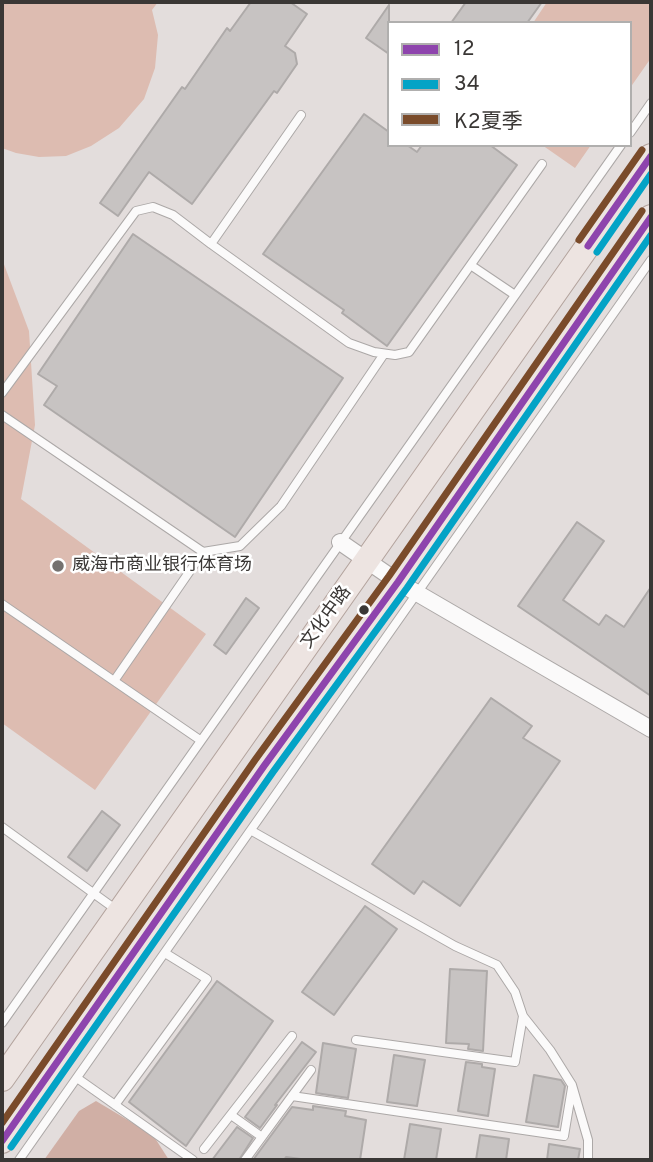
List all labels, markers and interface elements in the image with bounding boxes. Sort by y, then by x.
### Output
legend [387,21,632,147]
text: 12 [454,36,475,63]
text: 34 [454,71,480,98]
text: K2夏季 [454,109,523,136]
place label: 威海市商业银行体育场 [72,555,252,577]
marker: 威海市商业银行体育场 [50,558,66,574]
street label: 文化中路 [297,583,357,653]
unlabelled marker [357,603,371,617]

